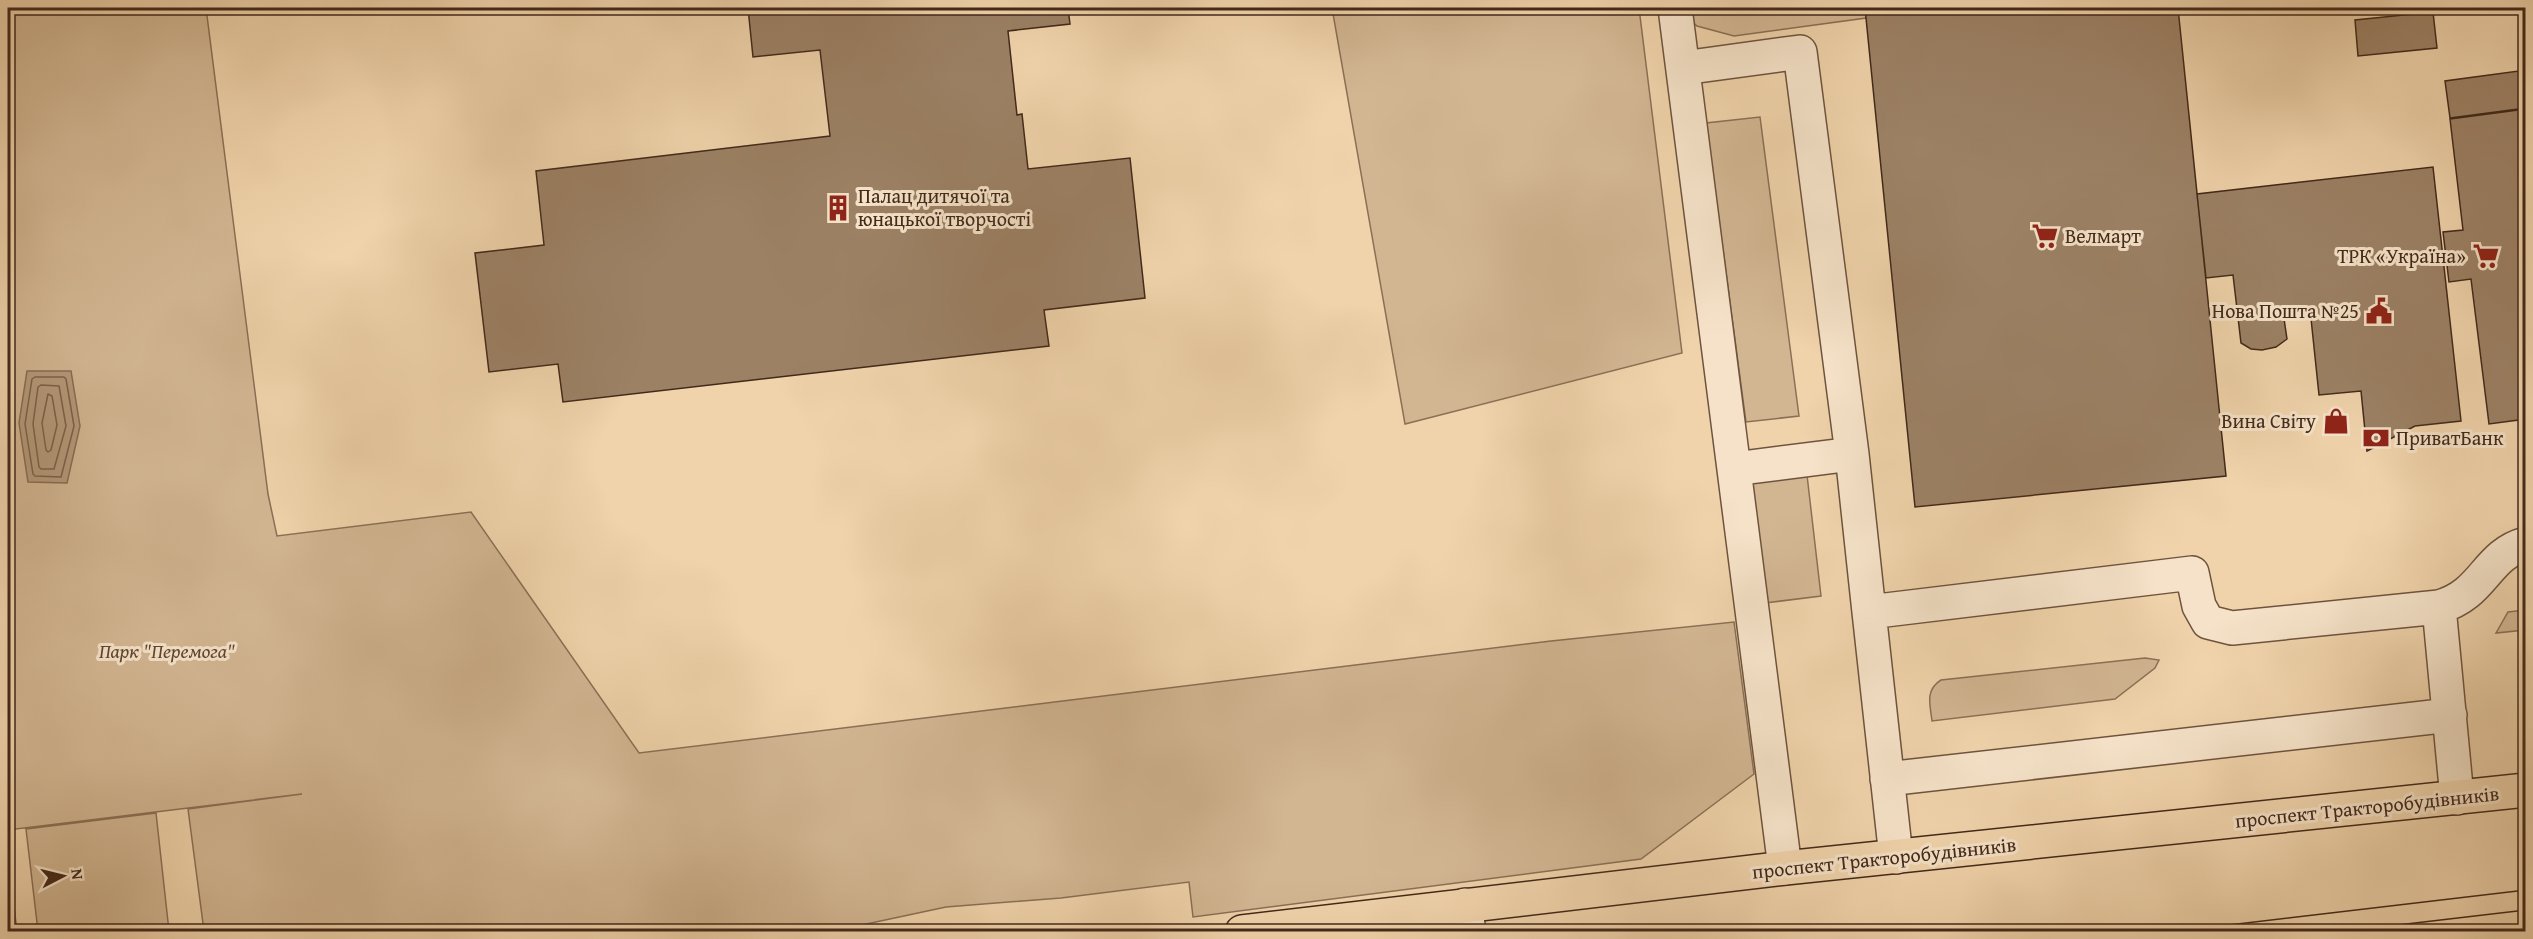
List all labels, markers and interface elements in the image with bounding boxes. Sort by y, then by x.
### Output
place label: Палац дитячої та юнацької творчості [858,181,1031,233]
building icon: Палац дитячої та юнацької творчості [823,193,853,223]
supermarket icon: Велмарт [2030,221,2060,251]
place label: Велмарт [2065,221,2141,250]
place label: ТРК «Україна» [2337,241,2466,270]
supermarket icon: ТРК «Україна» [2471,241,2501,271]
place label: Нова Пошта №25 [2212,296,2359,325]
public building icon: Нова Пошта №25 [2364,296,2394,326]
place label: Вина Світу [2221,406,2316,435]
shop icon: Вина Світу [2321,406,2351,436]
bank icon: ПриватБанк [2361,423,2391,453]
place label: ПриватБанк [2396,423,2504,452]
park label: Парк "Перемога" [99,636,235,665]
street label: проспект Тракторобудівників [2234,778,2500,835]
street label: проспект Тракторобудівників [1751,829,2017,886]
north arrow [33,846,93,906]
text: N [65,867,90,881]

